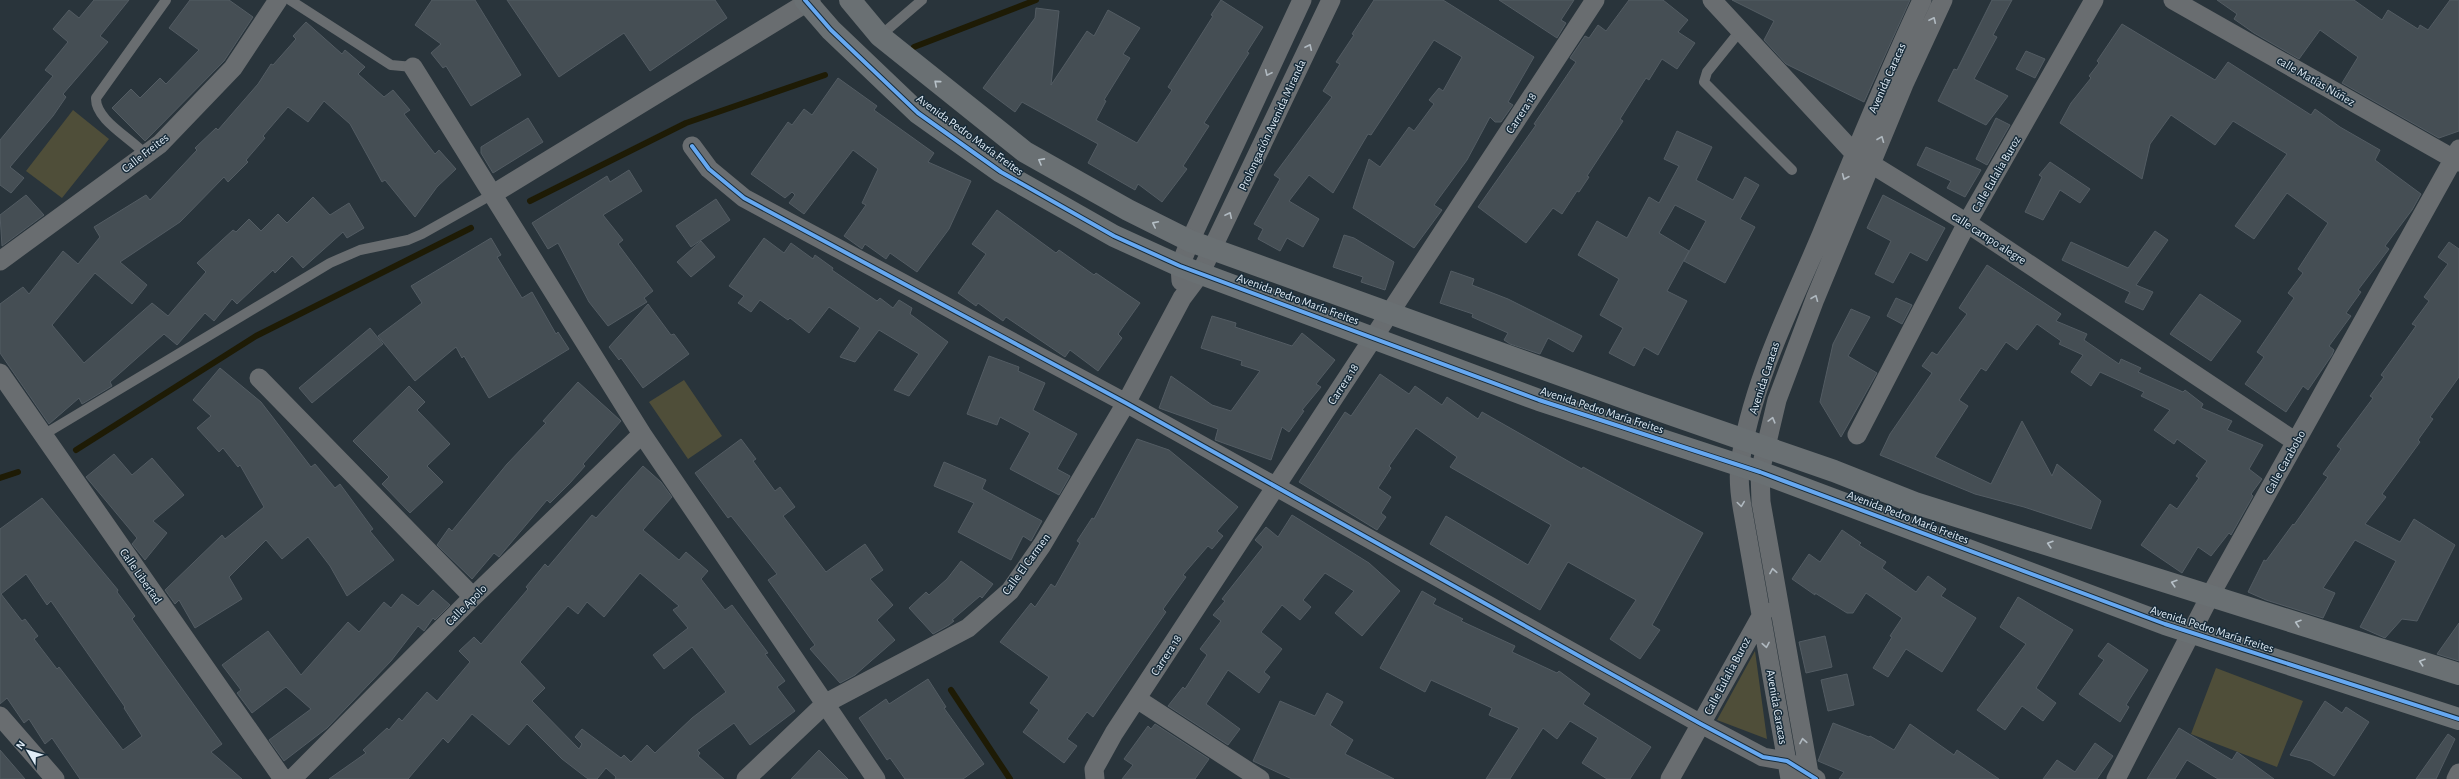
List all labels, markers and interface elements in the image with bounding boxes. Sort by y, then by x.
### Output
one-way arrow [1929,17,1937,24]
street label: Avenida Caracas [1866,41,1908,115]
one-way arrow [1304,43,1312,51]
street label: calle Matías Núñez [2275,54,2357,108]
street label: Prolongación Avenida Miranda [1236,57,1308,192]
one-way arrow [1265,69,1273,77]
one-way arrow [935,81,942,88]
street label: Carrera 18 [1503,90,1539,136]
street label: Avenida Pedro María Freites [914,92,1026,178]
street label: Calle Freites [119,131,171,175]
street label: Calle Eulalia Buroz [1969,134,2023,214]
one-way arrow [1877,136,1885,143]
one-way arrow [1038,159,1045,166]
one-way arrow [1842,173,1850,180]
street label: calle campo alegre [1950,210,2028,266]
one-way arrow [1224,212,1232,219]
one-way arrow [1152,221,1159,228]
street label: Avenida Pedro María Freites [1235,271,1361,327]
one-way arrow [1811,295,1819,302]
street label: Avenida Caracas [1747,340,1781,416]
street label: Carrera 18 [1325,361,1361,407]
street label: Avenida Pedro María Freites [1539,384,1665,436]
one-way arrow [1767,417,1776,424]
street label: Calle Carabobo [2263,428,2307,496]
street label: Avenida Pedro María Freites [1846,488,1970,546]
one-way arrow [1736,501,1745,507]
street label: Calle El Carmen [1000,531,1052,597]
one-way arrow [2047,541,2054,549]
street label: Calle Libertad [118,546,164,606]
one-way arrow [1769,568,1778,574]
one-way arrow [2171,579,2178,588]
street label: Calle Apolo [443,582,489,628]
street label: Avenida Pedro María Freites [2149,603,2275,655]
one-way arrow [2295,619,2302,627]
street label: Carrera 18 [1148,632,1184,678]
street label: Calle Eulalia Buroz [1702,635,1752,717]
one-way arrow [1762,642,1770,649]
one-way arrow [2419,659,2426,667]
street label: Avenida Caracas [1765,669,1789,745]
north arrow [8,731,48,771]
one-way arrow [1800,737,1808,744]
text: N [14,739,27,752]

